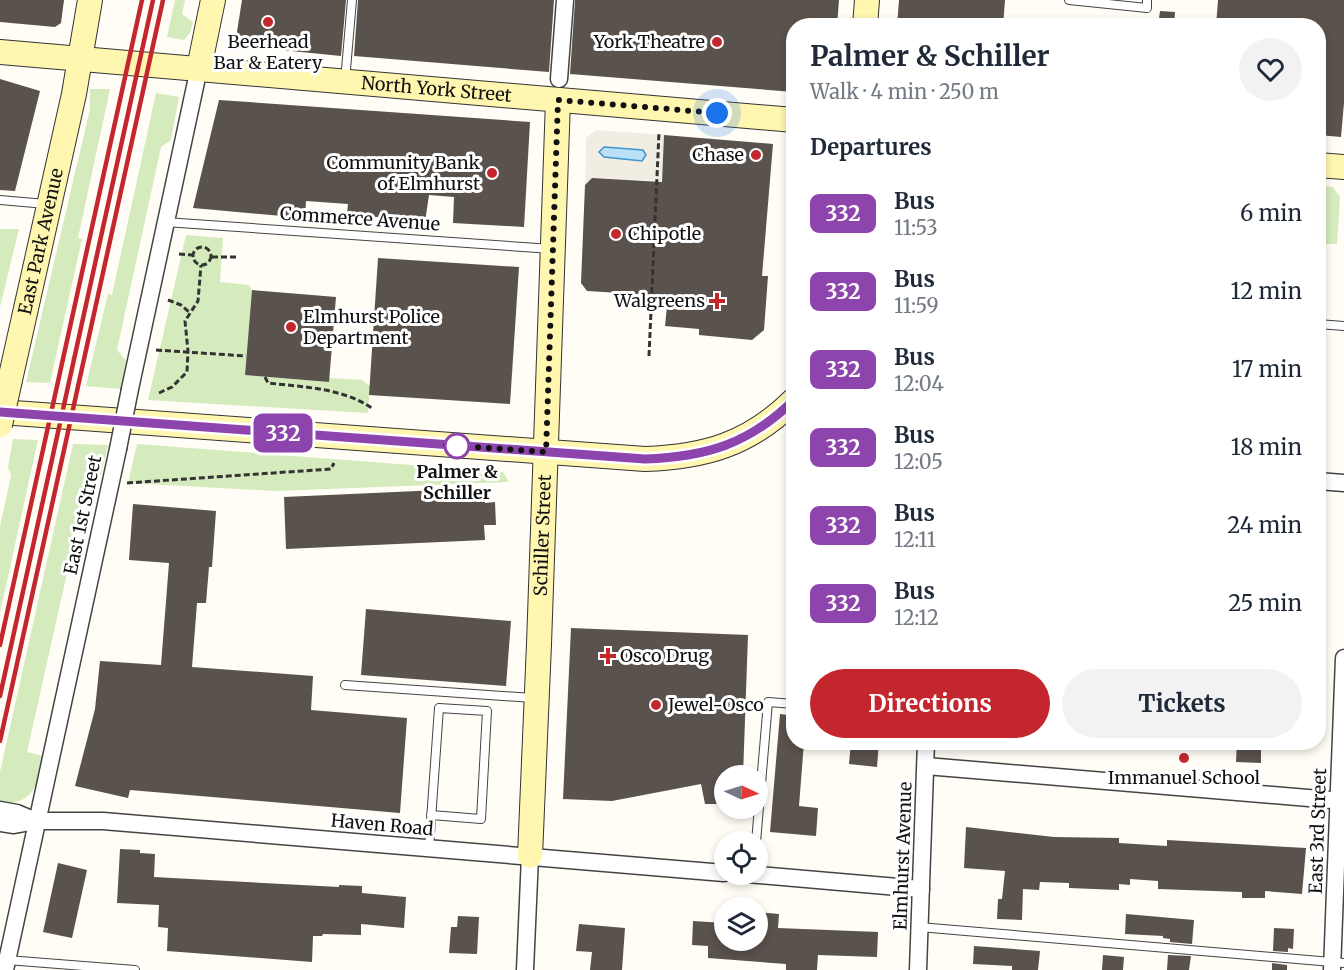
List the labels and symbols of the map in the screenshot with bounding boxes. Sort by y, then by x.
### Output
marker: Beerhead Bar & Eatery [261,15,275,29]
place label: Beerhead Bar & Eatery [214,30,323,74]
place label: York Theatre [593,30,705,53]
marker: York Theatre [710,35,724,49]
street label: North York Street [360,71,513,107]
your location [702,98,732,128]
place label: Chase [692,143,744,166]
marker: Chase [749,148,763,162]
place label: Community Bank of Elmhurst [327,151,481,195]
street label: East Park Avenue [13,166,68,317]
marker: Community Bank of Elmhurst [485,166,499,180]
street label: Commerce Avenue [279,201,441,236]
place label: Chipotle [628,222,701,245]
marker: Chipotle [609,227,623,241]
place label: Walgreens [613,289,705,312]
marker: Walgreens [710,294,724,308]
place label: Elmhurst Police Department [303,305,440,349]
marker: Elmhurst Police Department [284,320,298,334]
line badge: 332 [248,414,318,452]
marker: Palmer & Schiller [444,433,470,459]
street label: East 1st Street [59,453,106,577]
place label: Palmer & Schiller [416,460,498,504]
street label: Schiller Street [529,474,556,597]
place label: Osco Drug [620,644,709,667]
marker: Osco Drug [601,649,615,663]
place label: Jewel-Osco [667,693,764,716]
marker: Jewel-Osco [649,698,663,712]
marker: Immanuel School [1177,751,1191,765]
north arrow [714,765,768,819]
place label: Immanuel School [1108,766,1261,789]
street label: East 3rd Street [1304,768,1331,894]
street label: Elmhurst Avenue [888,781,917,931]
street label: Haven Road [330,809,435,840]

